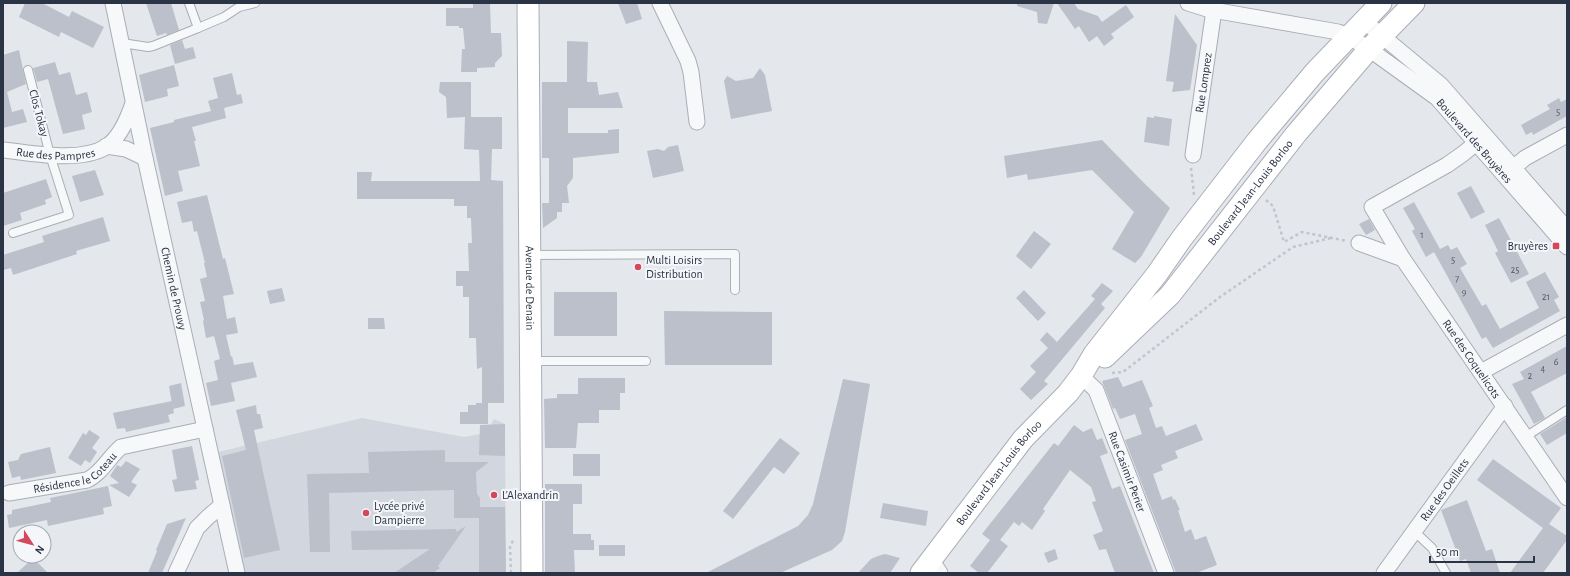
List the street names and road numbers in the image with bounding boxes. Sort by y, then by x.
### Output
street label: Rue Lomprez [1193,52,1214,114]
street label: Clos Tokay [26,88,51,138]
street label: Boulevard des Bruyères [1434,96,1514,185]
street label: Boulevard Jean-Louis Borloo [1205,137,1295,247]
street label: Rue des Pampres [15,146,97,162]
street label: Avenue de Denain [524,245,536,331]
street label: Chemin de Prouvy [159,246,189,331]
street label: Rue des Coquelicots [1440,317,1503,401]
street label: Boulevard Jean-Louis Borloo [954,418,1044,527]
street label: Rue Casimir Perier [1106,430,1148,514]
street label: Résidence le Coteau [32,450,119,495]
street label: Rue des Oeillets [1418,456,1471,523]

